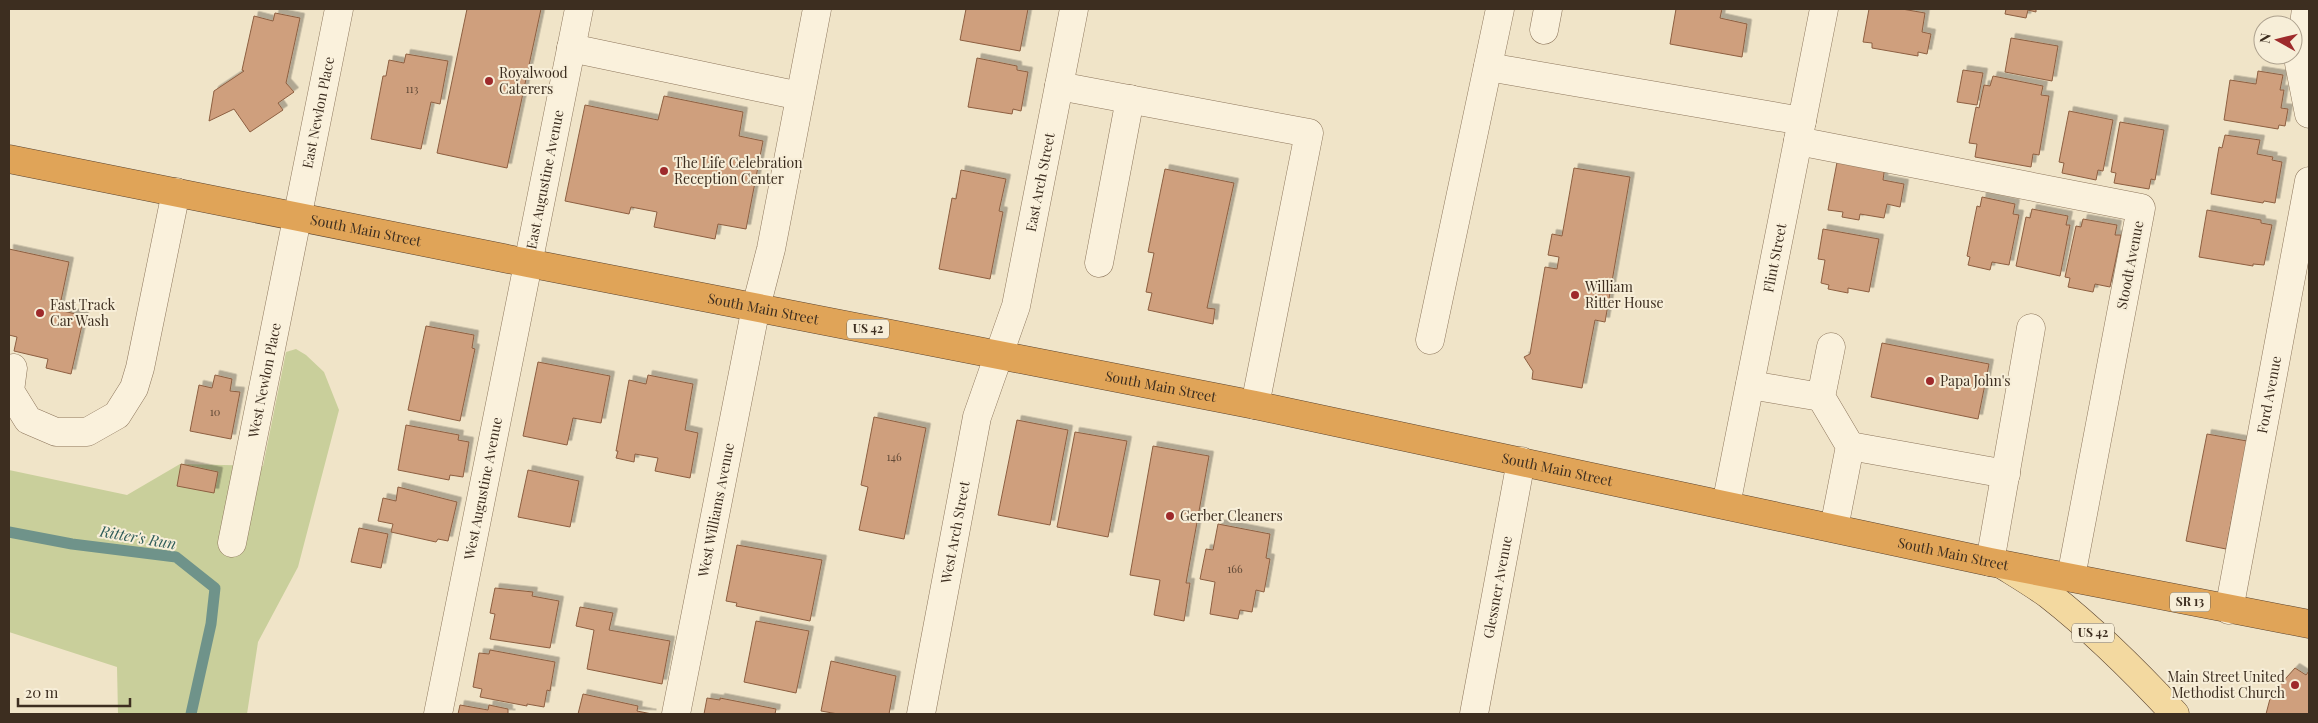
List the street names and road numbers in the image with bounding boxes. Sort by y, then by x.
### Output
street label: East Newlon Place [297,55,338,170]
street label: East Augustine Avenue [521,108,568,251]
street label: East Arch Street [1021,130,1059,233]
street label: South Main Street [309,210,424,251]
street label: Stoodt Avenue [2112,219,2147,311]
street label: Flint Street [1758,220,1791,294]
street label: South Main Street [706,288,822,329]
road number: US 42 [847,320,889,338]
street label: West Newlon Place [243,321,285,440]
street label: Ford Avenue [2252,354,2285,435]
street label: South Main Street [1104,366,1219,406]
street label: West Augustine Avenue [459,415,506,562]
street label: West Williams Avenue [693,441,738,580]
street label: South Main Street [1500,448,1615,490]
street label: West Arch Street [936,478,974,586]
street label: South Main Street [1896,533,2011,575]
street label: Glessner Avenue [1478,534,1516,640]
road number: SR 13 [2170,592,2210,612]
road number: US 42 [2072,624,2114,642]

